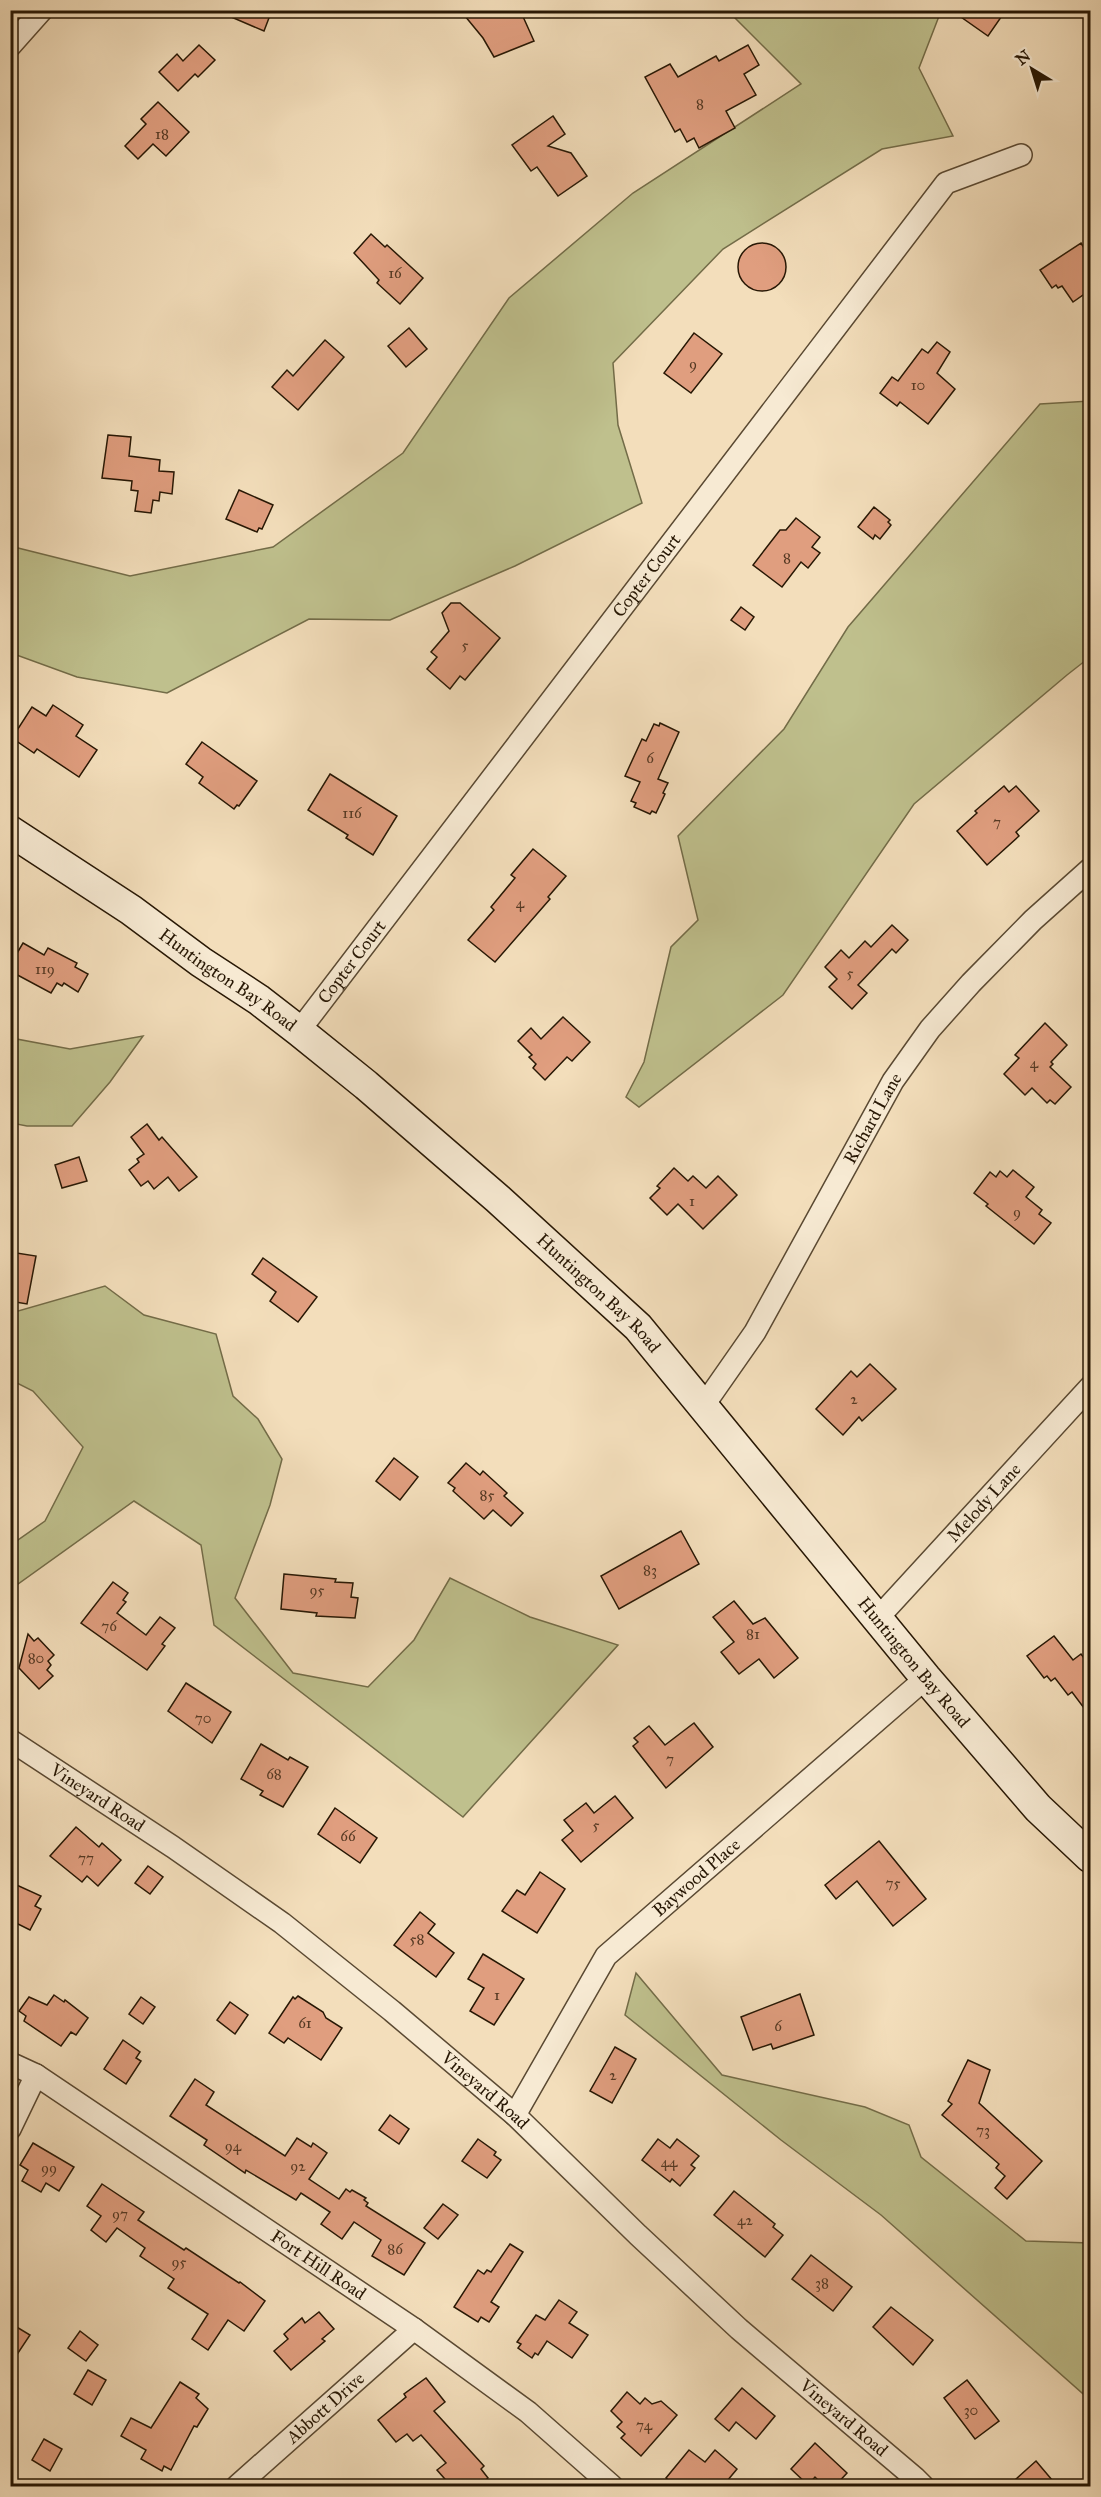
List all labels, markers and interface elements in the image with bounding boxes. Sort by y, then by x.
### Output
north arrow [1002,39,1062,99]
text: N [1012,46,1035,69]
house number: 8 [696,95,704,113]
house number: 18 [155,125,169,143]
house number: 16 [388,264,403,282]
house number: 9 [689,355,697,373]
house number: 10 [911,376,925,394]
street label: Copter Court [608,529,686,622]
house number: 8 [783,549,791,567]
house number: 5 [462,636,469,654]
house number: 6 [646,749,655,767]
house number: 116 [342,804,363,822]
house number: 7 [993,813,1001,831]
house number: 4 [516,894,525,912]
street label: Copter Court [313,915,391,1008]
street label: Huntington Bay Road [155,924,301,1036]
house number: 119 [35,960,55,978]
house number: 5 [847,964,854,982]
house number: 4 [1030,1054,1039,1072]
street label: Richard Lane [839,1068,906,1168]
house number: 1 [689,1192,695,1210]
house number: 9 [1013,1203,1021,1221]
street label: Huntington Bay Road [532,1229,665,1357]
house number: 2 [850,1390,858,1408]
street label: Melody Lane [942,1459,1026,1547]
house number: 85 [480,1486,494,1504]
house number: 83 [643,1561,657,1579]
house number: 95 [309,1581,325,1599]
street label: Huntington Bay Road [853,1593,975,1732]
house number: 76 [101,1617,118,1635]
house number: 81 [746,1625,760,1643]
house number: 80 [28,1649,44,1667]
house number: 70 [195,1709,211,1727]
house number: 7 [666,1750,674,1768]
street label: Vineyard Road [46,1758,149,1837]
house number: 68 [266,1765,282,1783]
house number: 5 [593,1816,600,1834]
house number: 66 [340,1827,357,1845]
street label: Baywood Place [648,1833,745,1921]
house number: 77 [78,1849,94,1867]
house number: 75 [886,1874,901,1892]
house number: 58 [410,1930,424,1948]
house number: 1 [494,1986,500,2004]
house number: 61 [298,2014,312,2032]
house number: 6 [774,2017,783,2035]
street label: Vineyard Road [436,2046,534,2134]
house number: 2 [609,2066,617,2084]
house number: 73 [976,2121,990,2139]
house number: 94 [225,2137,242,2155]
house number: 44 [661,2153,678,2171]
house number: 92 [290,2157,306,2175]
house number: 99 [41,2159,57,2177]
house number: 97 [112,2205,128,2223]
house number: 42 [737,2211,753,2229]
street label: Fort Hill Road [267,2225,370,2305]
house number: 86 [387,2240,404,2258]
house number: 95 [171,2253,187,2271]
house number: 38 [815,2274,829,2292]
street label: Abbott Drive [281,2367,369,2449]
street label: Vineyard Road [795,2374,892,2461]
house number: 30 [964,2401,978,2419]
house number: 74 [636,2416,653,2434]

